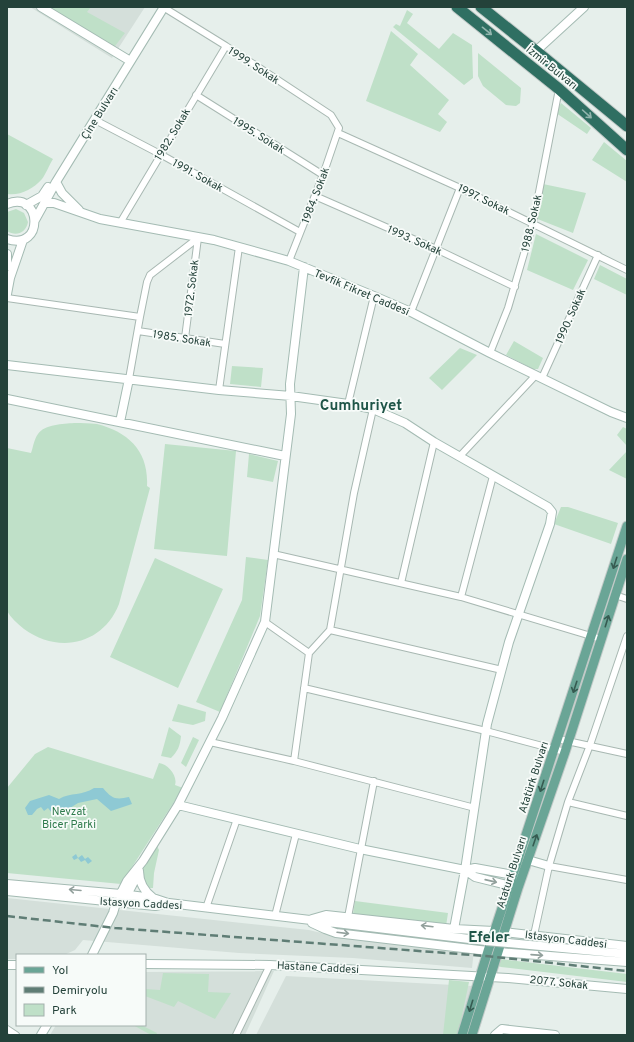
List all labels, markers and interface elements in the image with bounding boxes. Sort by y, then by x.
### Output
one-way arrow [482,27,493,36]
street label: İzmir Bulvarı [523,42,581,93]
street label: 1999. Sokak [225,44,282,88]
street label: Çine Bulvarı [78,85,122,142]
street label: 1982. Sokak [152,106,194,163]
one-way arrow [582,109,592,118]
street label: 1995. Sokak [230,114,287,157]
street label: 1991. Sokak [170,156,226,196]
street label: 1984. Sokak [299,165,333,225]
street label: 1997. Sokak [455,181,512,219]
street label: 1988. Sokak [519,193,545,253]
street label: 1993. Sokak [385,223,444,259]
street label: 1972. Sokak [182,259,202,317]
street label: Tevfik Fikret Caddesi [312,266,411,319]
street label: 1990. Sokak [553,286,589,346]
street label: 1985. Sokak [152,327,212,351]
district label: Cumhuriyet [320,397,402,416]
one-way arrow [611,557,618,570]
one-way arrow [604,615,611,628]
one-way arrow [571,680,578,693]
street label: Atatürk Bulvarı [516,740,552,815]
one-way arrow [538,779,545,792]
park label: Nevzat Bicer Parki [42,805,96,832]
one-way arrow [531,834,539,846]
street label: Ataturk Bulvarı [494,835,530,910]
one-way arrow [484,878,497,886]
one-way arrow [69,886,82,893]
street label: Istasyon Caddesi [99,895,183,913]
one-way arrow [421,922,434,930]
street label: Istasyon Caddesi [524,928,608,952]
district label: Efeler [468,929,511,948]
one-way arrow [336,930,349,937]
one-way arrow [530,952,543,959]
legend [16,954,146,1026]
street label: Hastane Caddesi [277,959,359,977]
text: Yol [52,963,68,979]
street label: 2077. Sokak [529,973,589,993]
text: Demiryolu [52,983,108,999]
one-way arrow [467,999,474,1012]
text: Park [52,1003,77,1019]

